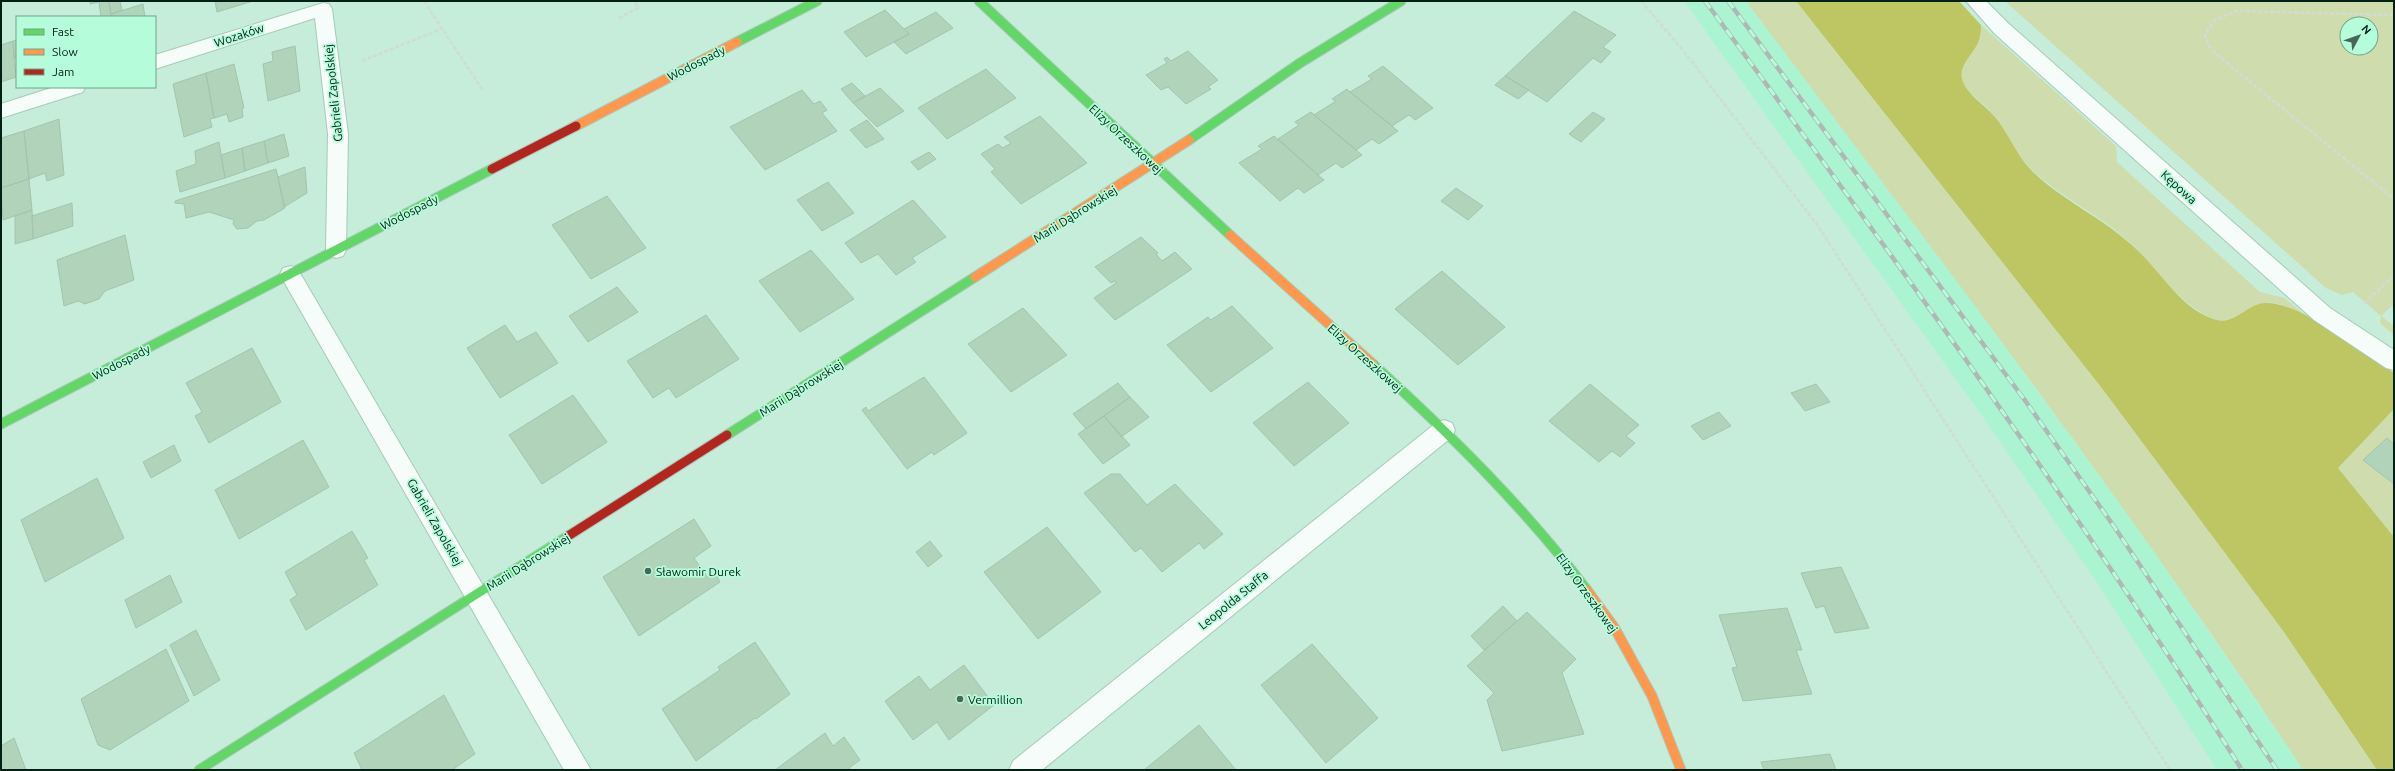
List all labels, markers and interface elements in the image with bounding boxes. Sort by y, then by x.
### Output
legend [16,16,156,88]
north arrow [2339,16,2379,56]
street label: Wozaków [212,21,266,49]
text: N [2359,22,2374,36]
text: Fast [52,25,74,38]
street label: Wodospady [665,43,727,83]
street label: Gabrieli Zapolskiej [321,44,345,142]
text: Slow [52,45,78,58]
text: Jam [52,65,74,78]
street label: Elizy Orzeszkowej [1087,102,1165,176]
street label: Kępowa [2159,168,2199,206]
street label: Marii Dąbrowskiej [1031,183,1119,245]
street label: Wodospady [378,192,440,232]
street label: Elizy Orzeszkowej [1325,321,1405,395]
street label: Wodospady [90,342,152,382]
street label: Marii Dąbrowskiej [757,357,845,419]
street label: Gabrieli Zapolskiej [405,476,465,568]
street label: Marii Dąbrowskiej [484,531,572,593]
street label: Elizy Orzeszkowej [1554,551,1620,635]
place label: Sławomir Durek [656,565,741,578]
marker: Sławomir Durek [643,566,653,576]
street label: Leopolda Staffa [1196,568,1270,632]
place label: Vermillion [968,693,1023,706]
marker: Vermillion [955,694,965,704]

